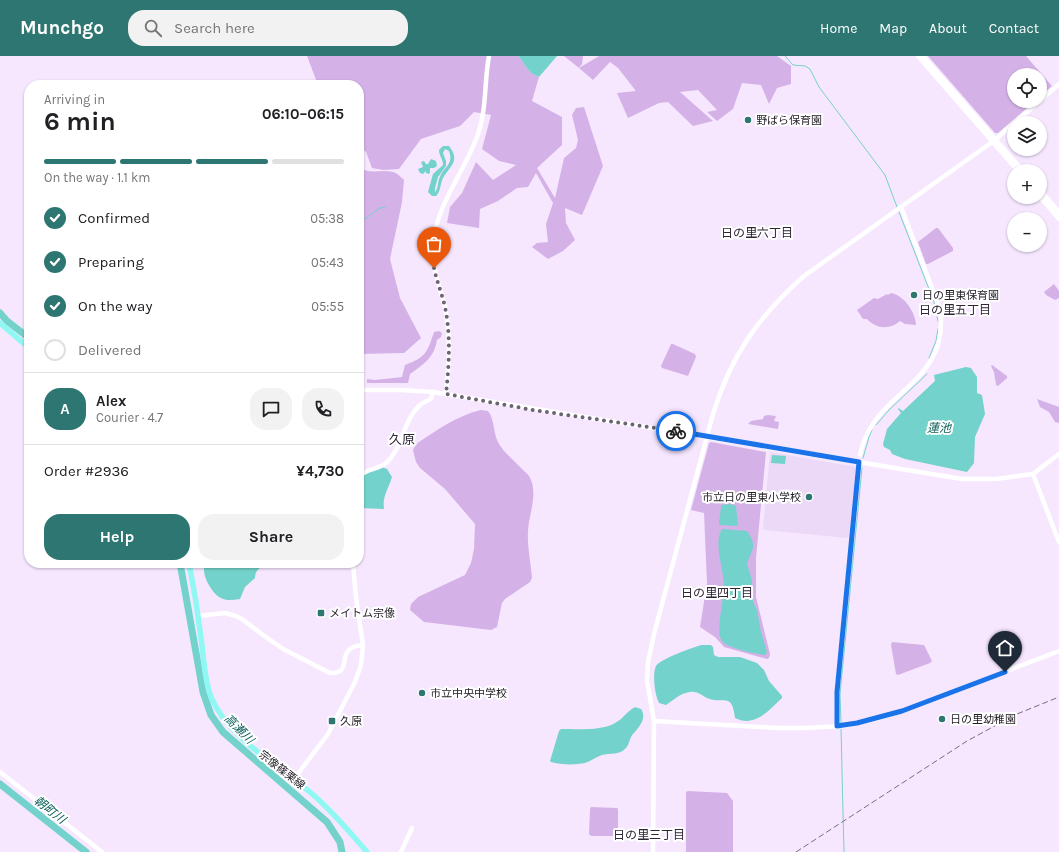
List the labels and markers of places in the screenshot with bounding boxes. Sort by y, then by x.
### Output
place label: 野ばら保育園 [756,114,822,127]
marker: 野ばら保育園 [743,115,753,125]
pin [417,227,451,268]
place label: 日の里東保育園 [922,289,999,302]
marker: 日の里東保育園 [909,290,919,300]
place label: 市立日の里東小学校 [702,491,801,504]
marker: 市立日の里東小学校 [804,492,814,502]
place label: メイトム宗像 [329,607,395,620]
marker: メイトム宗像 [316,608,326,618]
pin [988,631,1022,672]
place label: 市立中央中学校 [430,687,507,700]
marker: 市立中央中学校 [417,688,427,698]
place label: 日の里幼稚園 [950,713,1016,726]
marker: 日の里幼稚園 [937,714,947,724]
place label: 久原 [340,715,362,728]
marker: 久原 [327,716,337,726]

